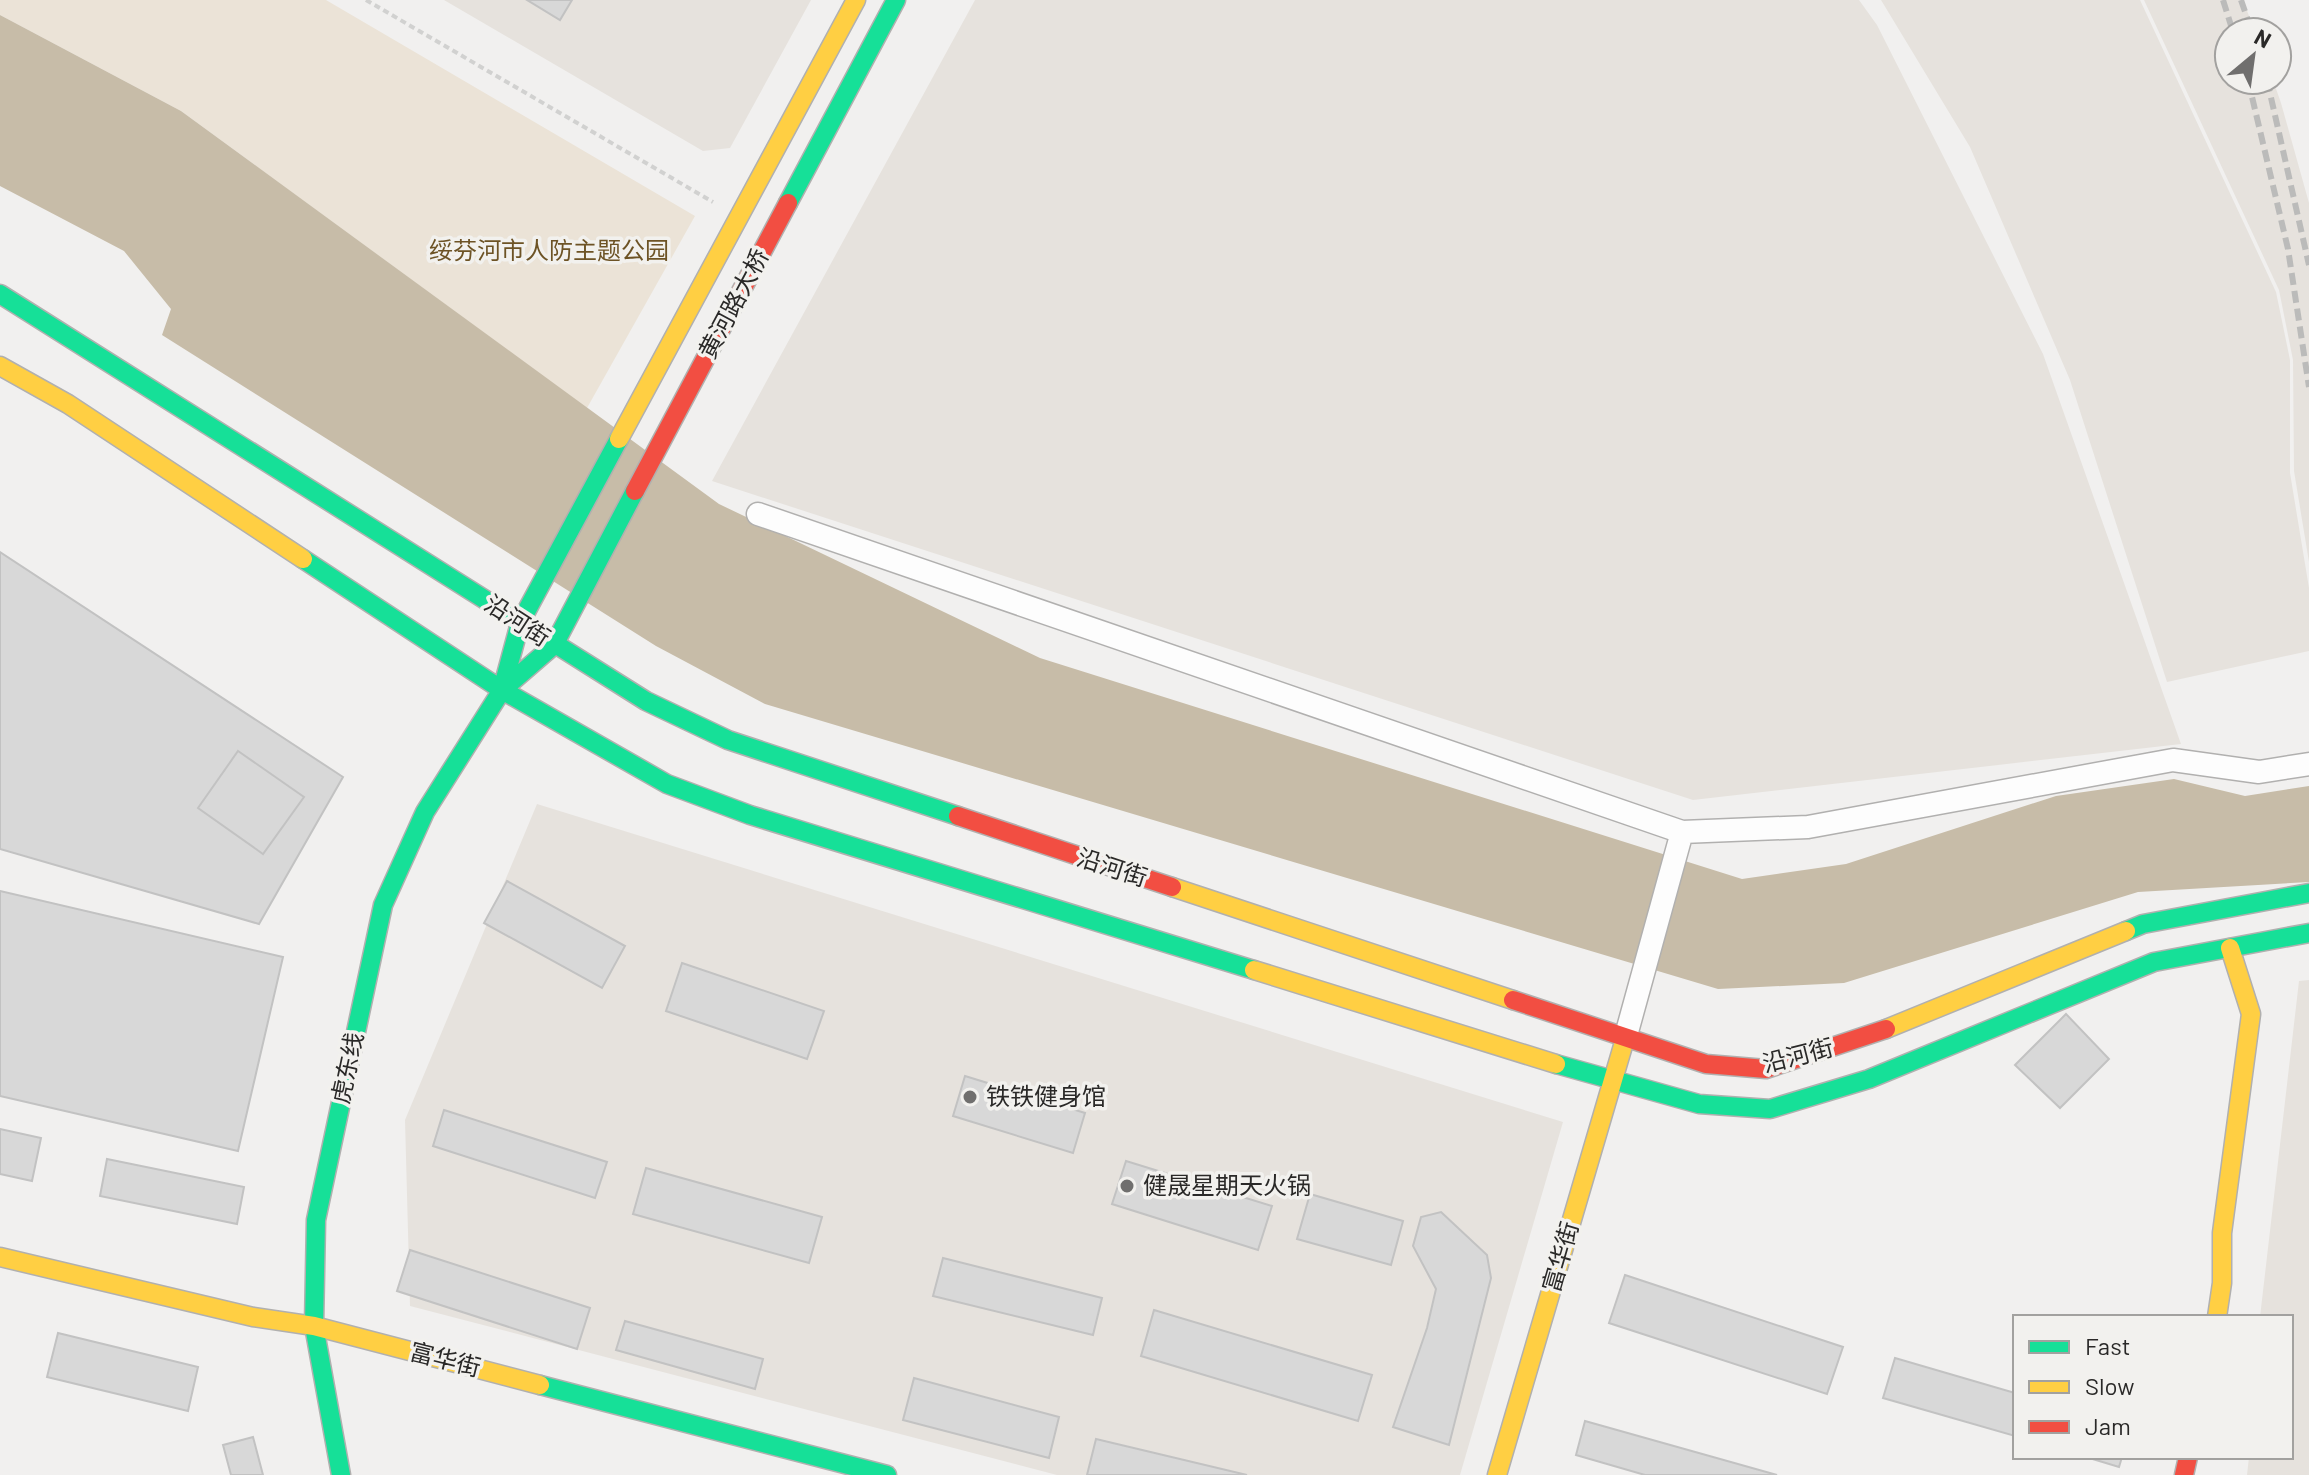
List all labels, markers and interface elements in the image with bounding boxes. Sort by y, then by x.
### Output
north arrow [2213,16,2293,96]
text: N [2250,23,2276,53]
park label: 绥芬河市人防主题公园 [429,235,669,264]
street label: 黄河路大桥 [692,244,774,363]
street label: 沿河街 [480,588,556,652]
street label: 沿河街 [1074,842,1151,891]
street label: 虎东线 [325,1029,368,1106]
street label: 沿河街 [1759,1032,1836,1077]
place label: 铁铁健身馆 [986,1081,1106,1110]
marker: 铁铁健身馆 [961,1088,979,1106]
place label: 健晟星期天火锅 [1143,1170,1311,1199]
marker: 健晟星期天火锅 [1118,1177,1136,1195]
street label: 富华街 [1536,1218,1583,1295]
legend [2013,1315,2293,1459]
text: Fast [2085,1331,2130,1360]
street label: 富华街 [407,1336,484,1381]
text: Slow [2085,1371,2134,1400]
text: Jam [2085,1411,2131,1440]

